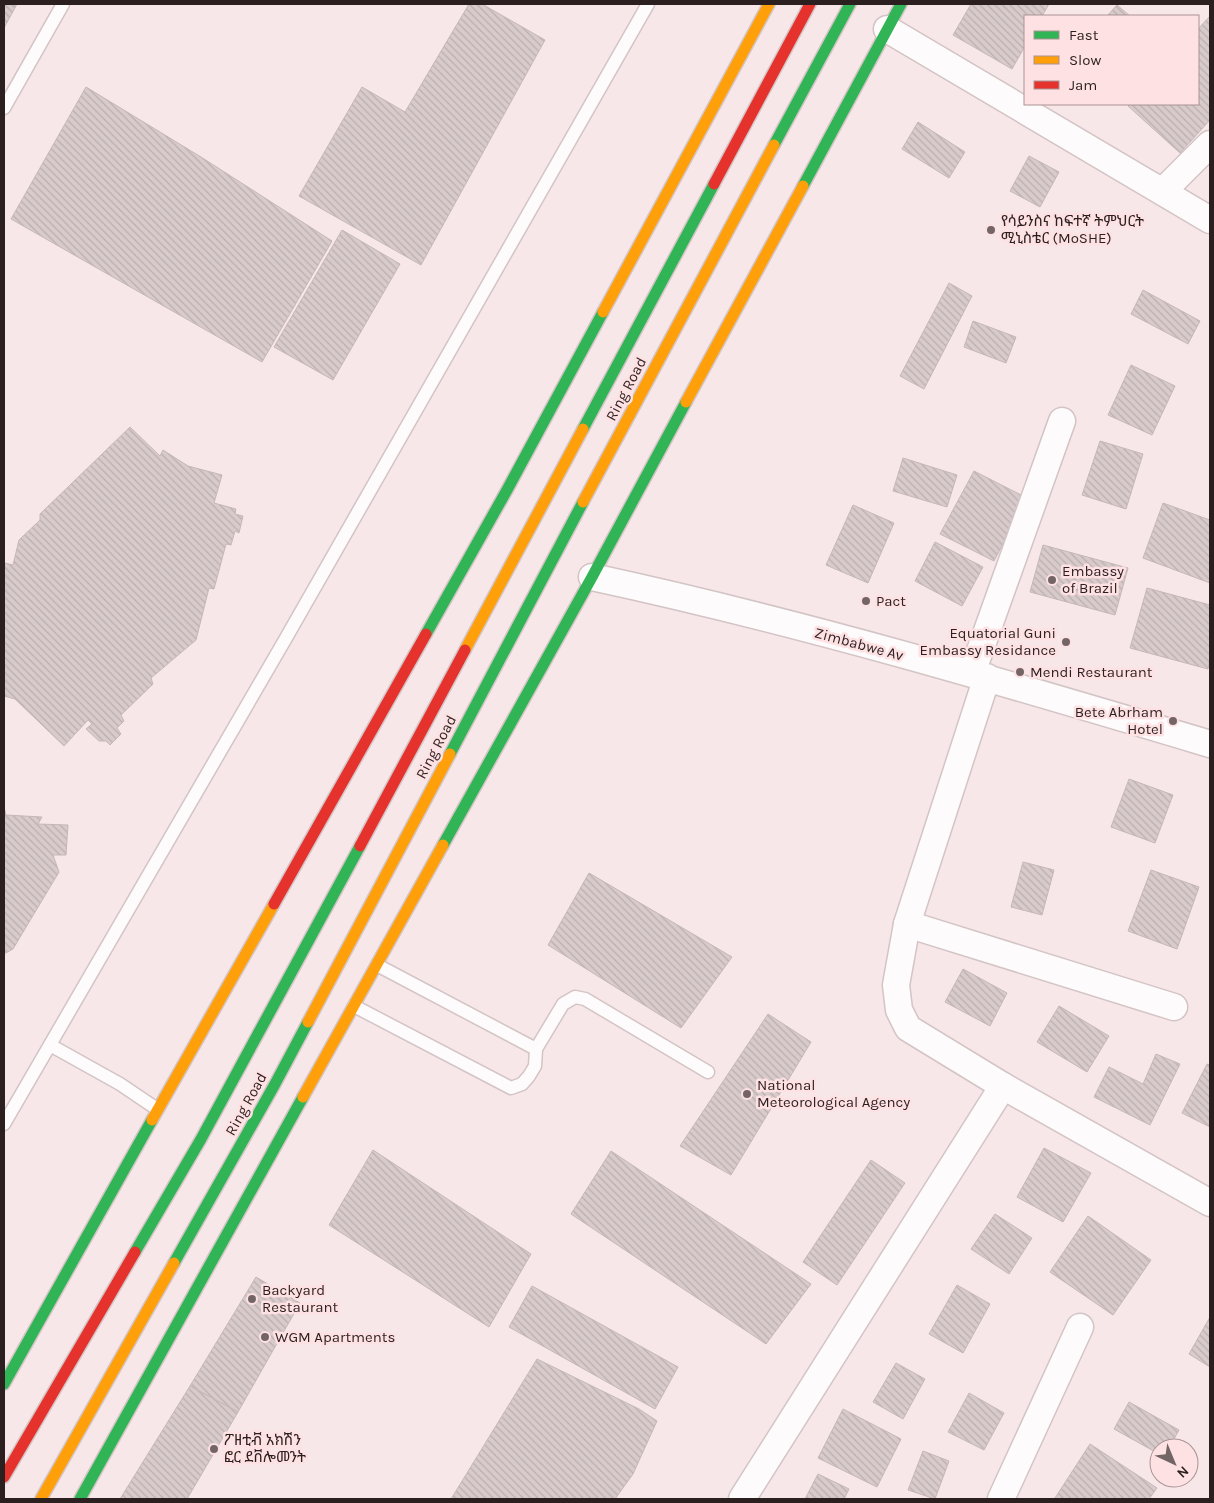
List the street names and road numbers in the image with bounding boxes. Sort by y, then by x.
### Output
street label: Ring Road [602,354,650,424]
street label: Zimbabwe Av [813,623,906,665]
street label: Ring Road [412,712,460,782]
street label: Ring Road [221,1069,271,1139]

